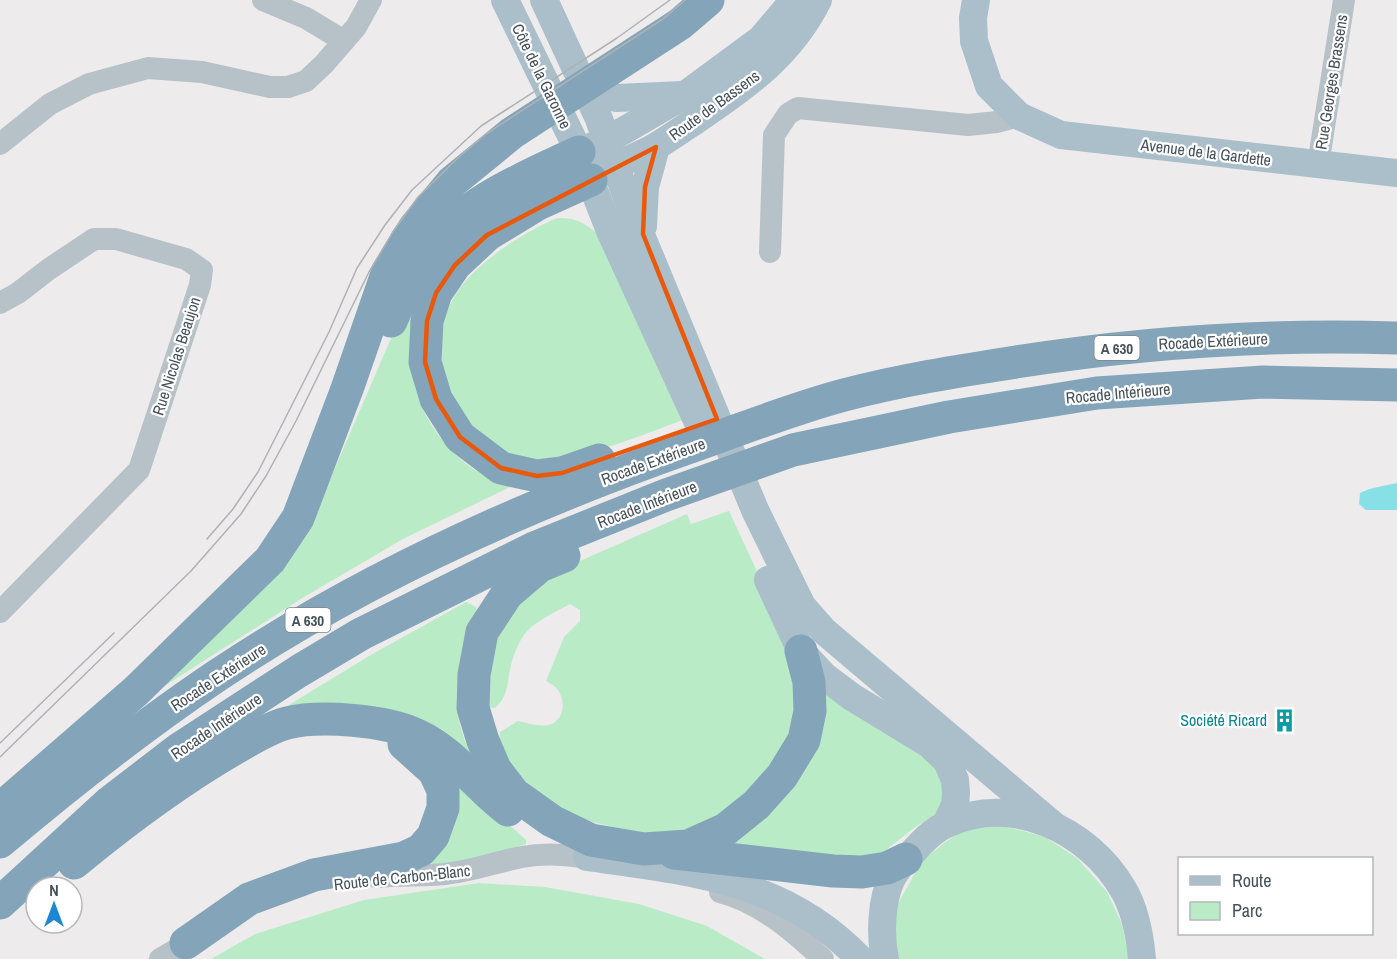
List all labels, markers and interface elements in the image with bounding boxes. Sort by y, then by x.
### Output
street label: Rue Georges Brassens [1309,13,1353,151]
street label: Côte de la Garonne [507,20,577,132]
street label: Route de Bassens [664,65,764,145]
street label: Avenue de la Gardette [1139,133,1272,171]
street label: Rue Nicolas Beaujon [146,294,206,418]
street label: Rocade Extérieure [1158,327,1268,355]
road number: A 630 [1094,336,1140,360]
street label: Rocade Intérieure [1065,377,1171,409]
street label: Rocade Extérieure [598,432,708,490]
street label: Rocade Intérieure [594,475,700,533]
road number: A 630 [286,608,330,632]
street label: Rocade Extérieure [166,638,270,716]
street label: Rocade Intérieure [166,688,266,764]
building icon: Société Ricard [1272,707,1298,733]
place label: Société Ricard [1180,709,1267,731]
legend [1178,857,1373,935]
street label: Route de Carbon-Blanc [333,859,472,895]
text: Route [1232,868,1271,893]
north arrow [24,875,84,935]
text: N [49,879,59,901]
text: Parc [1232,898,1262,923]

